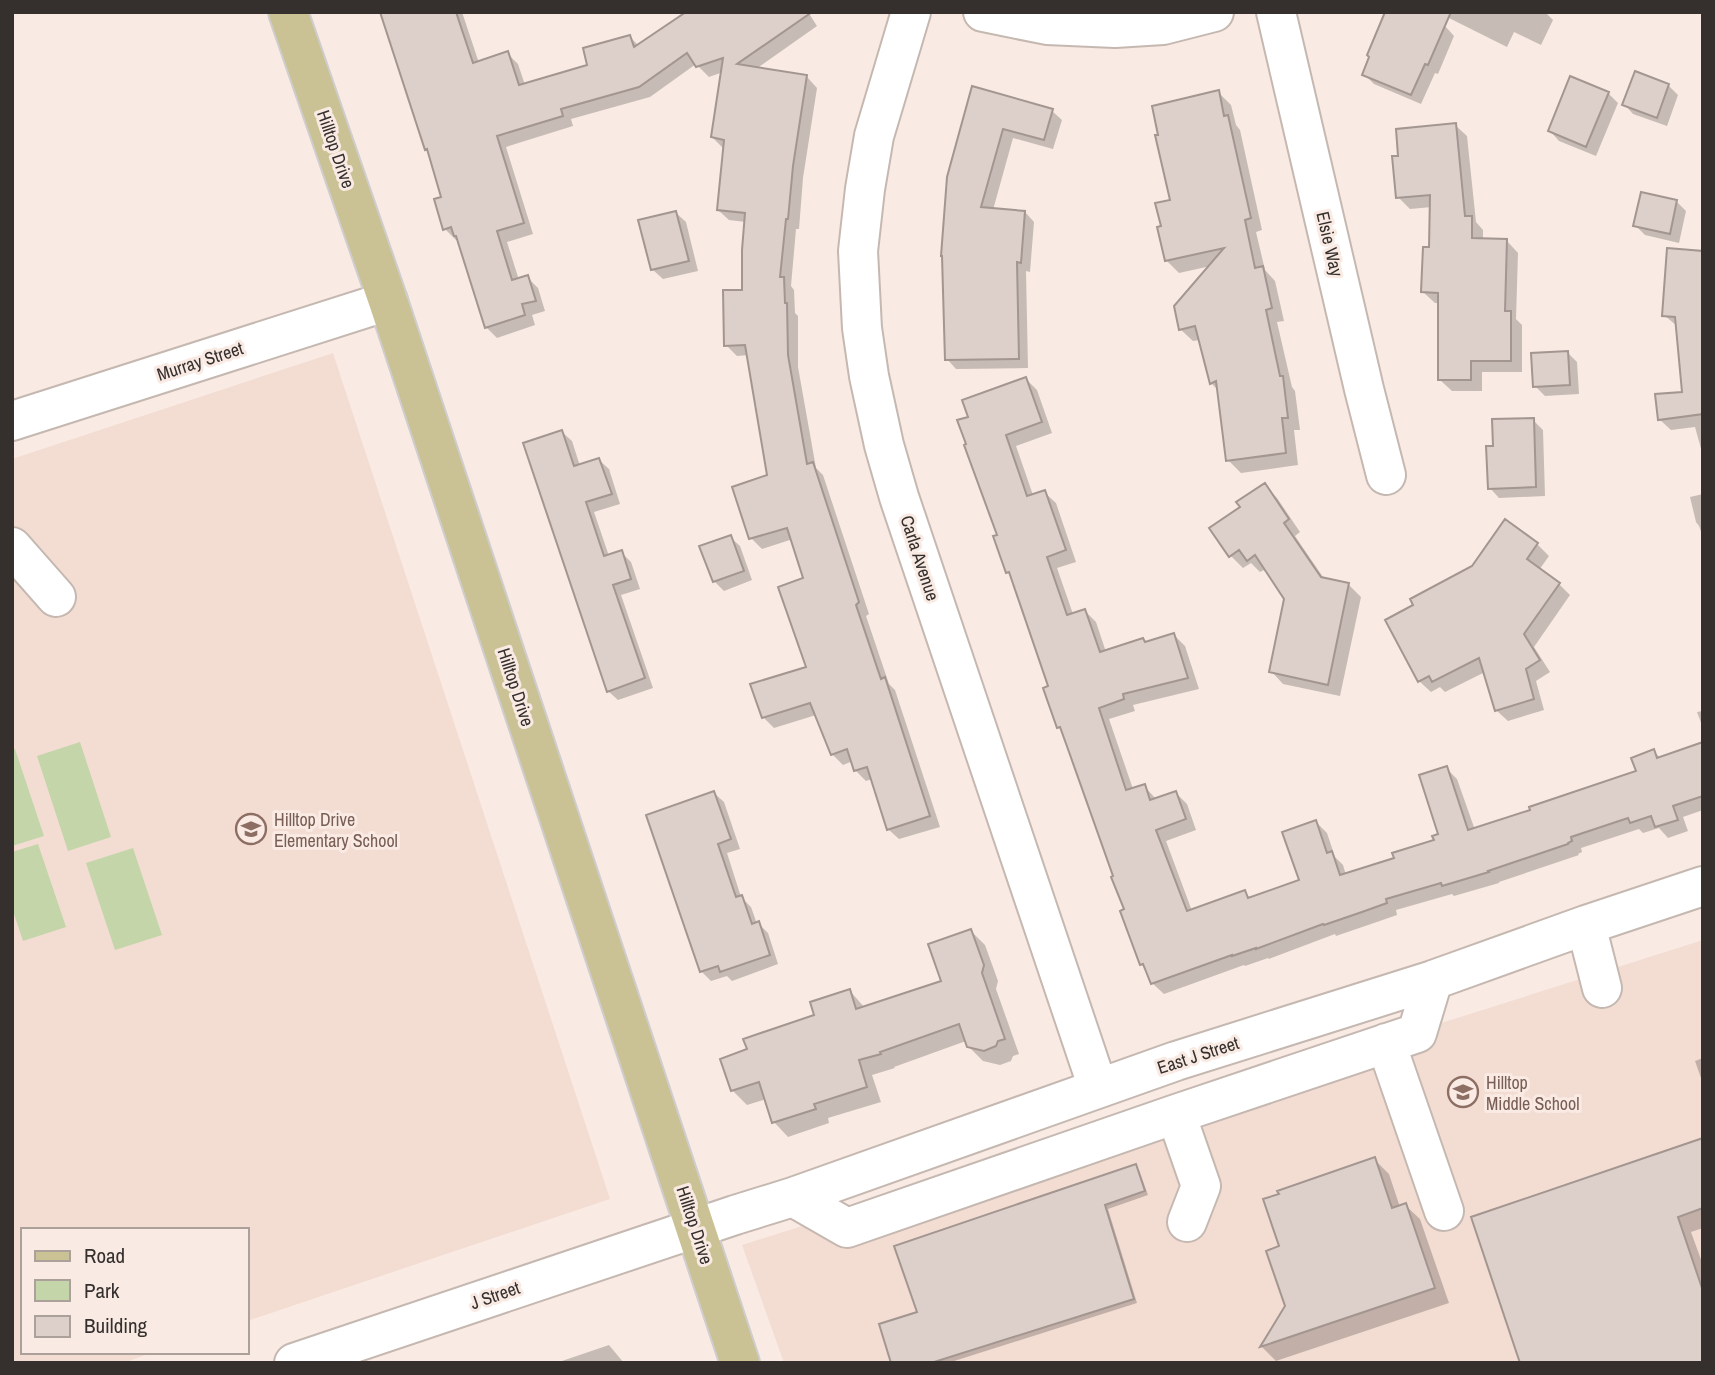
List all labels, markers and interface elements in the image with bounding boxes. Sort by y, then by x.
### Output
street label: Hilltop Drive [311,107,361,191]
street label: Elsie Way [1310,209,1350,280]
street label: Murray Street [154,335,246,387]
street label: Carla Avenue [894,512,946,604]
street label: Hilltop Drive [492,645,540,729]
place label: Hilltop Drive Elementary School [274,807,398,853]
school or university icon: Hilltop Drive Elementary School [234,812,268,846]
street label: East J Street [1154,1030,1242,1080]
place label: Hilltop Middle School [1486,1070,1580,1116]
school or university icon: Hilltop Middle School [1446,1075,1480,1109]
street label: Hilltop Drive [671,1183,719,1267]
legend [21,1228,248,1354]
text: Road [84,1241,125,1270]
street label: J Street [467,1275,523,1315]
text: Park [84,1276,120,1305]
text: Building [84,1311,148,1340]

